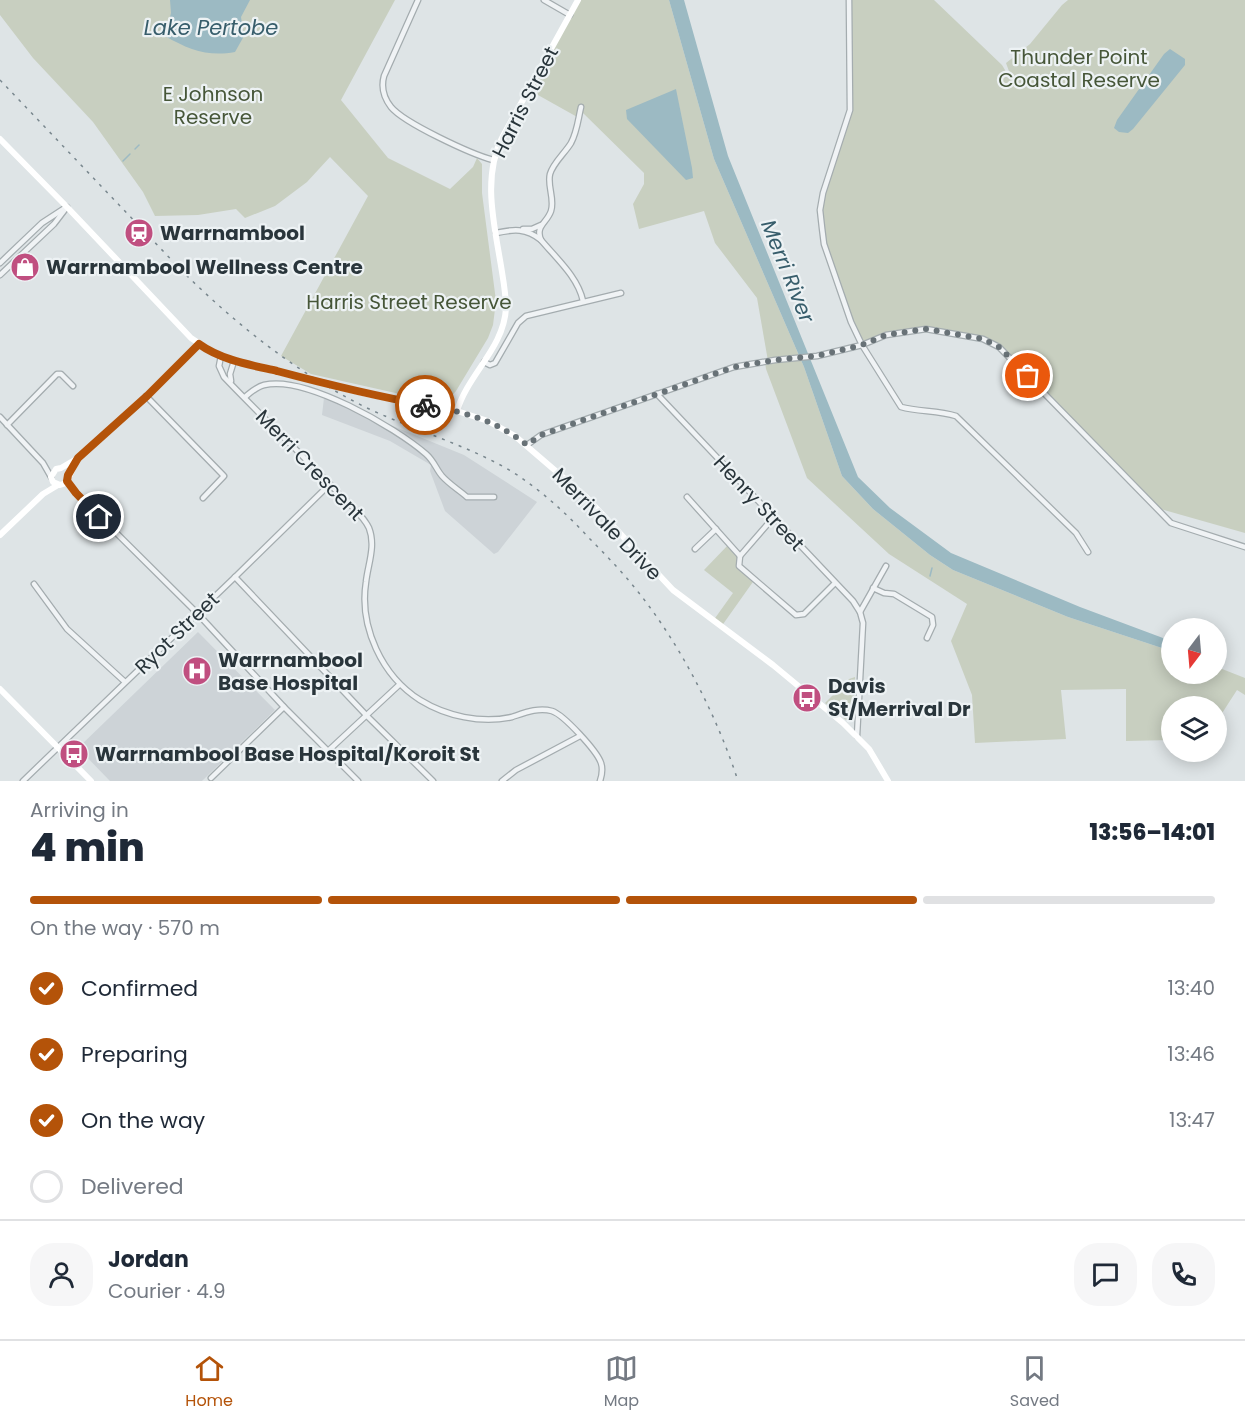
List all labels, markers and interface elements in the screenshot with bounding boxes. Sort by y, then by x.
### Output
water label: Lake Pertobe [144,13,278,42]
street label: Harris Street [485,41,565,163]
park label: Thunder Point Coastal Reserve [998,43,1160,94]
park label: E Johnson Reserve [163,80,263,131]
water label: Merri River [754,215,822,328]
station icon: Warrnambool [123,217,155,249]
place label: Warrnambool [160,219,305,247]
shop icon: Warrnambool Wellness Centre [9,251,41,283]
place label: Warrnambool Wellness Centre [46,253,363,281]
park label: Harris Street Reserve [306,288,512,316]
pin [1002,350,1053,401]
icon: bag [1011,359,1044,392]
courier [395,375,455,435]
icon: bike [409,389,442,422]
street label: Merri Crescent [250,403,370,527]
street label: Henry Street [707,449,811,557]
street label: Merrivale Drive [546,461,668,587]
pin [73,491,124,542]
icon: home [82,500,115,533]
street label: Ryot Street [129,586,225,680]
north arrow [1161,618,1227,684]
map controls [1161,618,1227,762]
place label: Warrnambool Base Hospital [218,646,363,697]
hospital icon: Warrnambool Base Hospital [181,655,213,687]
place label: Davis St/Merrival Dr [828,672,971,723]
bus stop icon: Davis St/Merrival Dr [791,682,823,714]
button: layers [1161,696,1227,762]
bus stop icon: Warrnambool Base Hospital/Koroit St [58,738,90,770]
place label: Warrnambool Base Hospital/Koroit St [95,740,480,768]
text: Arriving in [30,796,129,824]
text: 13:56–14:01 [1090,817,1215,848]
text: 4 min [30,820,145,875]
text: On the way · 570 m [30,914,220,942]
icon: check [30,972,63,1005]
text: Confirmed [81,973,198,1004]
text: 13:40 [1167,974,1215,1002]
icon: check [30,1038,63,1071]
text: Preparing [81,1039,188,1070]
text: 13:46 [1167,1040,1215,1068]
icon: check [30,1104,63,1137]
text: On the way [81,1105,205,1136]
text: 13:47 [1169,1106,1215,1134]
text: Delivered [81,1171,184,1202]
button: person [30,1243,93,1306]
button: chat [1074,1243,1137,1306]
button: phone [1152,1243,1215,1306]
text: Jordan [108,1244,189,1275]
text: Courier · 4.9 [108,1277,226,1305]
tab: Home [185,1352,233,1413]
tab: Map [604,1352,639,1413]
tab: Saved [1010,1352,1060,1413]

